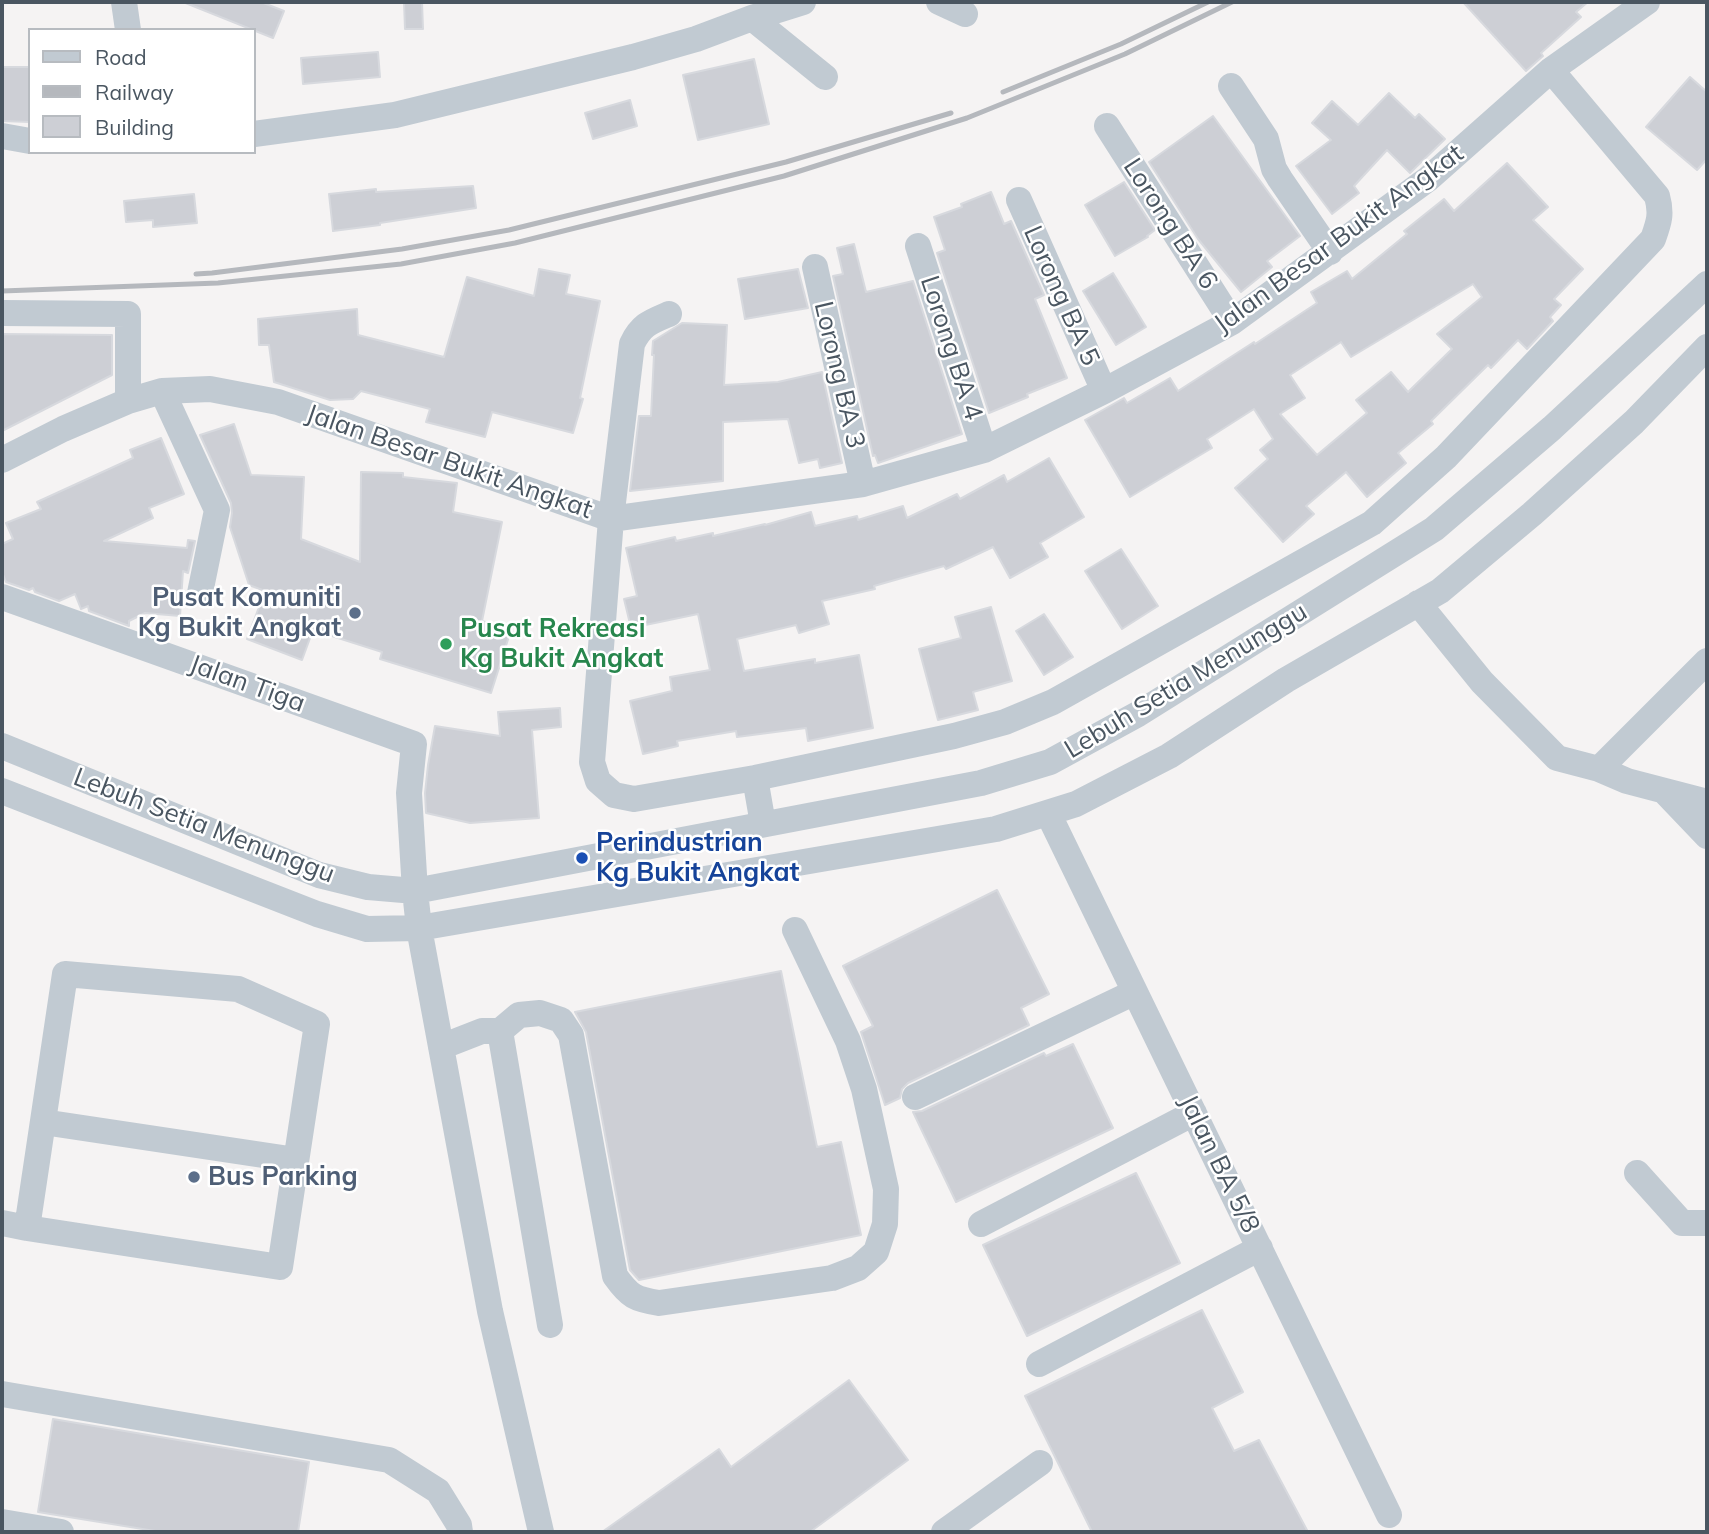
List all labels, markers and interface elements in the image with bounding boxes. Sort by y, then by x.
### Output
legend [28,28,256,154]
text: Road [95,44,146,70]
text: Railway [95,79,174,105]
text: Building [95,114,174,140]
street label: Jalan Besar Bukit Angkat [1208,138,1470,340]
street label: Lorong BA 6 [1116,153,1224,295]
street label: Lorong BA 5 [1016,221,1106,371]
street label: Lorong BA 4 [913,272,989,424]
street label: Lorong BA 3 [807,299,871,451]
street label: Jalan Besar Bukit Angkat [302,398,596,526]
place label: Pusat Komuniti Kg Bukit Angkat [138,582,341,644]
street label: Lebuh Setia Menunggu [1059,596,1313,766]
marker: Pusat Komuniti Kg Bukit Angkat [347,605,363,621]
place label: Pusat Rekreasi Kg Bukit Angkat [460,613,663,674]
marker: Pusat Rekreasi Kg Bukit Angkat [438,636,454,652]
street label: Jalan Tiga [185,649,309,719]
street label: Lebuh Setia Menunggu [69,762,339,890]
place label: Perindustrian Kg Bukit Angkat [596,827,799,888]
marker: Perindustrian Kg Bukit Angkat [574,850,590,866]
street label: Jalan BA 5/8 [1172,1090,1266,1238]
place label: Bus Parking [208,1161,358,1193]
marker: Bus Parking [186,1169,202,1185]

